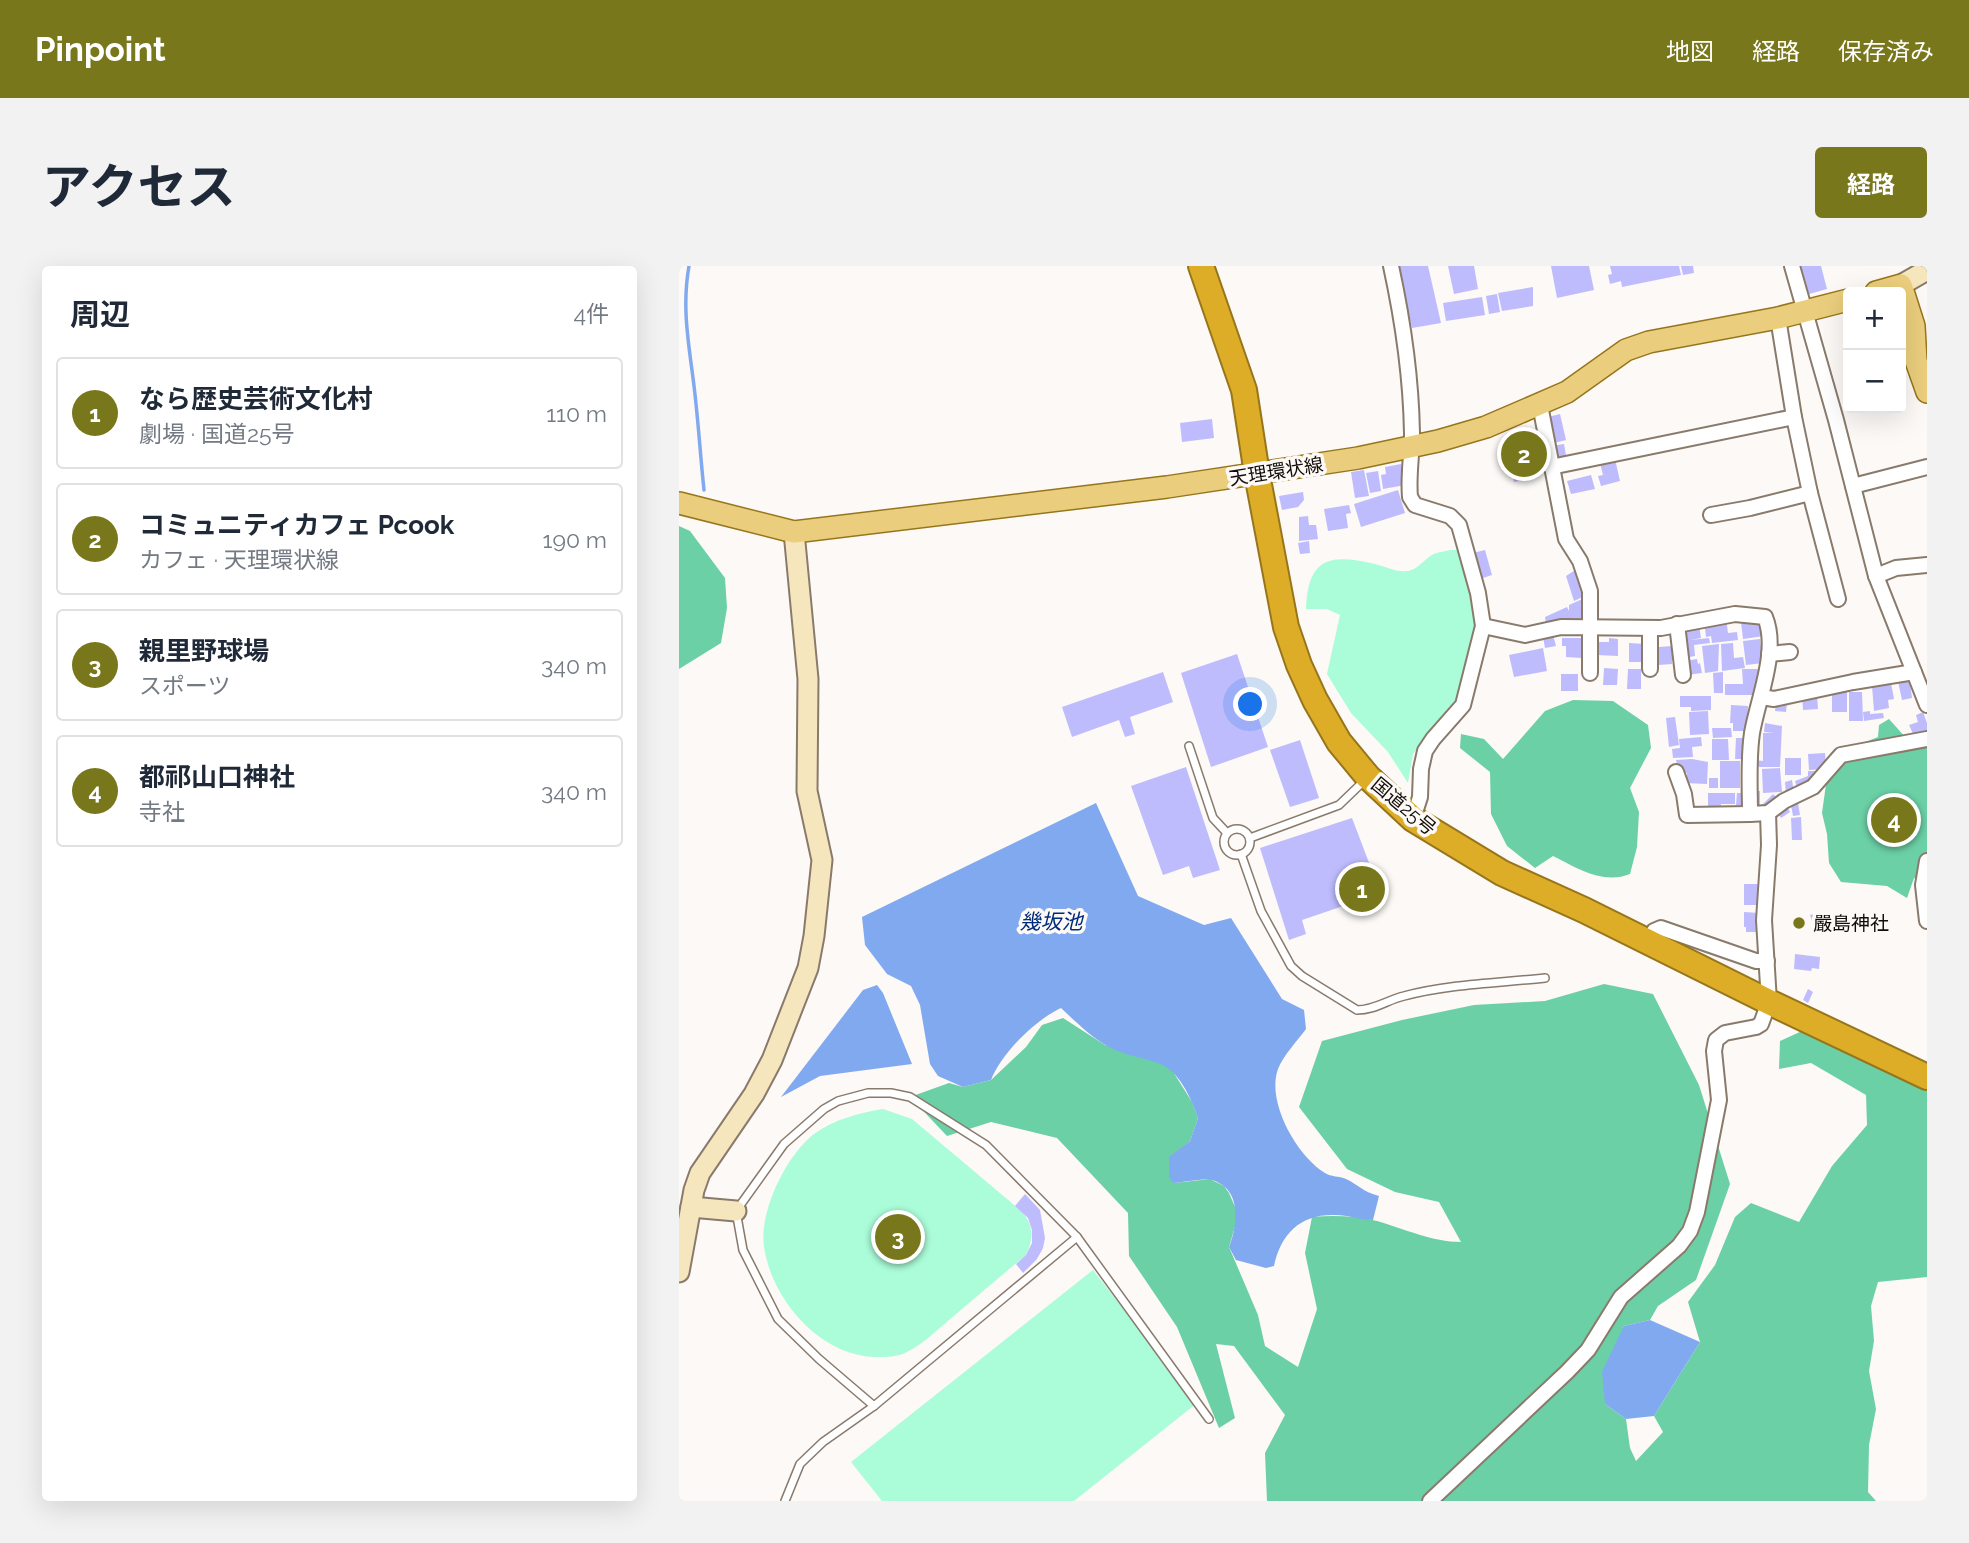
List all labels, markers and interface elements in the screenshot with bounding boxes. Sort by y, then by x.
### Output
text: Pinpoint [35,30,166,69]
text: 地図 [1666,37,1714,66]
text: 経路 [1752,37,1800,66]
text: 保存済み [1838,37,1934,66]
button: 経路 [1815,147,1927,218]
text: アクセス [42,158,236,215]
map controls [1843,287,1906,413]
button: + [1843,287,1906,350]
text: 周辺 [70,297,130,332]
text: 4件 [573,300,609,327]
button: − [1843,350,1906,413]
text: なら歴史芸術文化村 [139,384,373,414]
text: 1 [89,400,101,427]
text: 110 m [546,400,607,427]
text: 劇場 · 国道25号 [139,420,295,447]
pin: 2 [1501,428,1547,480]
street label: 天理環状線 [1227,453,1325,489]
text: コミュニティカフェ Pcook [139,510,454,540]
text: 2 [89,526,101,553]
text: 190 m [543,526,607,553]
text: カフェ · 天理環状線 [139,546,339,573]
text: 親里野球場 [139,636,269,666]
text: 3 [89,652,101,679]
text: 340 m [541,652,607,679]
text: スポーツ [139,672,231,699]
your location [1233,687,1267,721]
text: 都祁山口神社 [139,762,295,792]
street label: 国道25号 [1367,773,1441,839]
text: 4 [88,778,102,805]
text: 340 m [541,778,607,805]
pin: 4 [1871,794,1917,846]
text: 寺社 [139,798,185,825]
pin: 1 [1339,863,1385,915]
water label: 幾坂池 [1020,909,1084,934]
place label: 嚴島神社 [1813,912,1889,934]
marker: 嚴島神社 [1791,915,1807,931]
pin: 3 [875,1211,921,1263]

